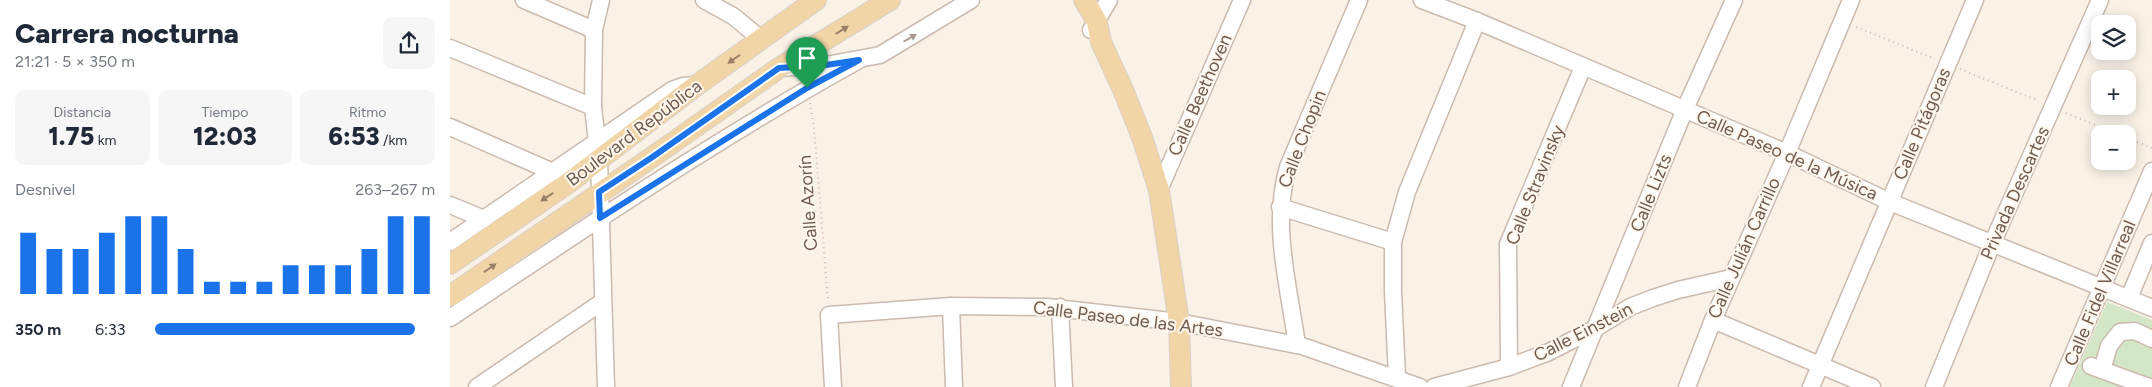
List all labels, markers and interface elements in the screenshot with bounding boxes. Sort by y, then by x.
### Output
map controls [2091,15,2136,170]
button: layers [2091,15,2136,60]
text: Carrera nocturna [15,16,239,50]
button: share [383,17,435,69]
one-way arrow [836,26,849,35]
street label: Calle Beethoven [1163,31,1237,159]
one-way arrow [903,34,916,43]
pin [786,37,828,88]
icon: arrive [793,44,821,72]
text: 21:21 · 5 × 350 m [15,52,135,71]
one-way arrow [727,54,741,64]
street label: Calle Pitágoras [1889,65,1955,183]
button: + [2091,70,2136,115]
street label: Boulevard República [562,75,706,191]
street label: Calle Chopin [1273,87,1331,191]
text: Distancia [54,104,111,121]
text: Tiempo [202,104,248,121]
text: Ritmo [349,104,386,121]
street label: Calle Paseo de la Música [1693,105,1881,205]
text: 1.75 [48,121,94,151]
text: 12:03 [193,121,257,151]
text: 6:53 [328,121,380,151]
street label: Calle Stravinsky [1501,121,1569,248]
street label: Privada Descartes [1976,123,2054,263]
button: − [2091,125,2136,170]
text: km [94,132,116,149]
text: /km [380,132,407,149]
street label: Calle Lizts [1625,151,1677,235]
street label: Calle Azorín [794,154,822,252]
street label: Calle Julián Carrillo [1703,174,1785,322]
text: Desnivel [15,180,75,199]
text: 263–267 m [355,180,435,199]
one-way arrow [541,193,554,202]
street label: Calle Fidel Villarreal [2059,217,2141,369]
one-way arrow [483,263,497,273]
street label: Calle Paseo de las Artes [1032,296,1224,342]
street label: Calle Einstein [1530,298,1636,366]
text: 350 m [15,320,61,339]
text: 6:33 [95,320,126,339]

